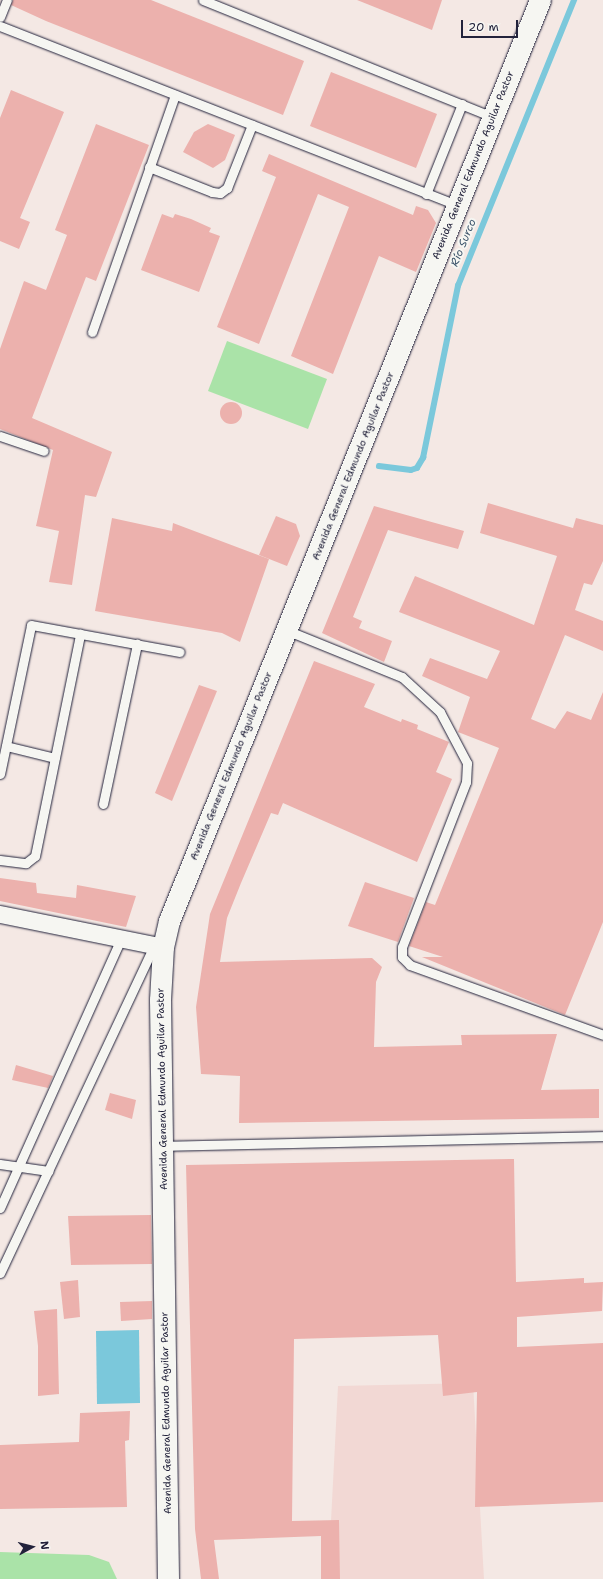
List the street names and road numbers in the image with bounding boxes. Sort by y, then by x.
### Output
street label: Avenida General Edmundo Aguilar Pastor [430,69,516,261]
street label: Avenida General Edmundo Aguilar Pastor [310,370,396,562]
street label: Avenida General Edmundo Aguilar Pastor [188,670,274,862]
street label: Avenida General Edmundo Aguilar Pastor [154,988,170,1190]
street label: Avenida General Edmundo Aguilar Pastor [158,1312,174,1514]

